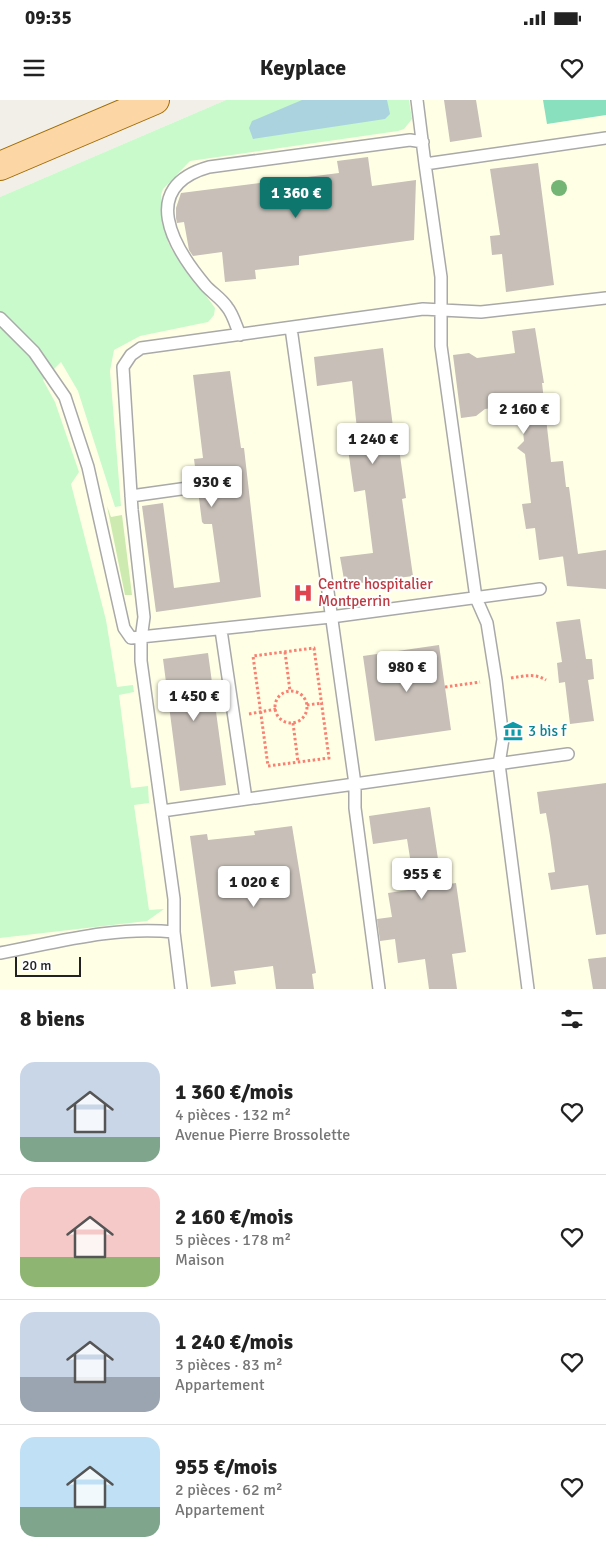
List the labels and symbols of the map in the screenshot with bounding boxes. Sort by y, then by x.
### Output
pin: 1 360 € [250,176,342,219]
pin: 2 160 € [478,392,570,435]
pin: 1 240 € [327,422,419,465]
pin: 930 € [177,466,247,508]
place label: Centre hospitalier Montperrin [318,575,433,610]
hospital icon: Centre hospitalier Montperrin [292,582,314,604]
pin: 980 € [372,650,442,693]
pin: 1 450 € [148,680,240,722]
museum icon: 3 bis f [502,720,524,742]
place label: 3 bis f [528,722,567,740]
pin: 955 € [387,858,457,900]
pin: 1 020 € [208,866,300,908]
scale bar [15,954,81,977]

